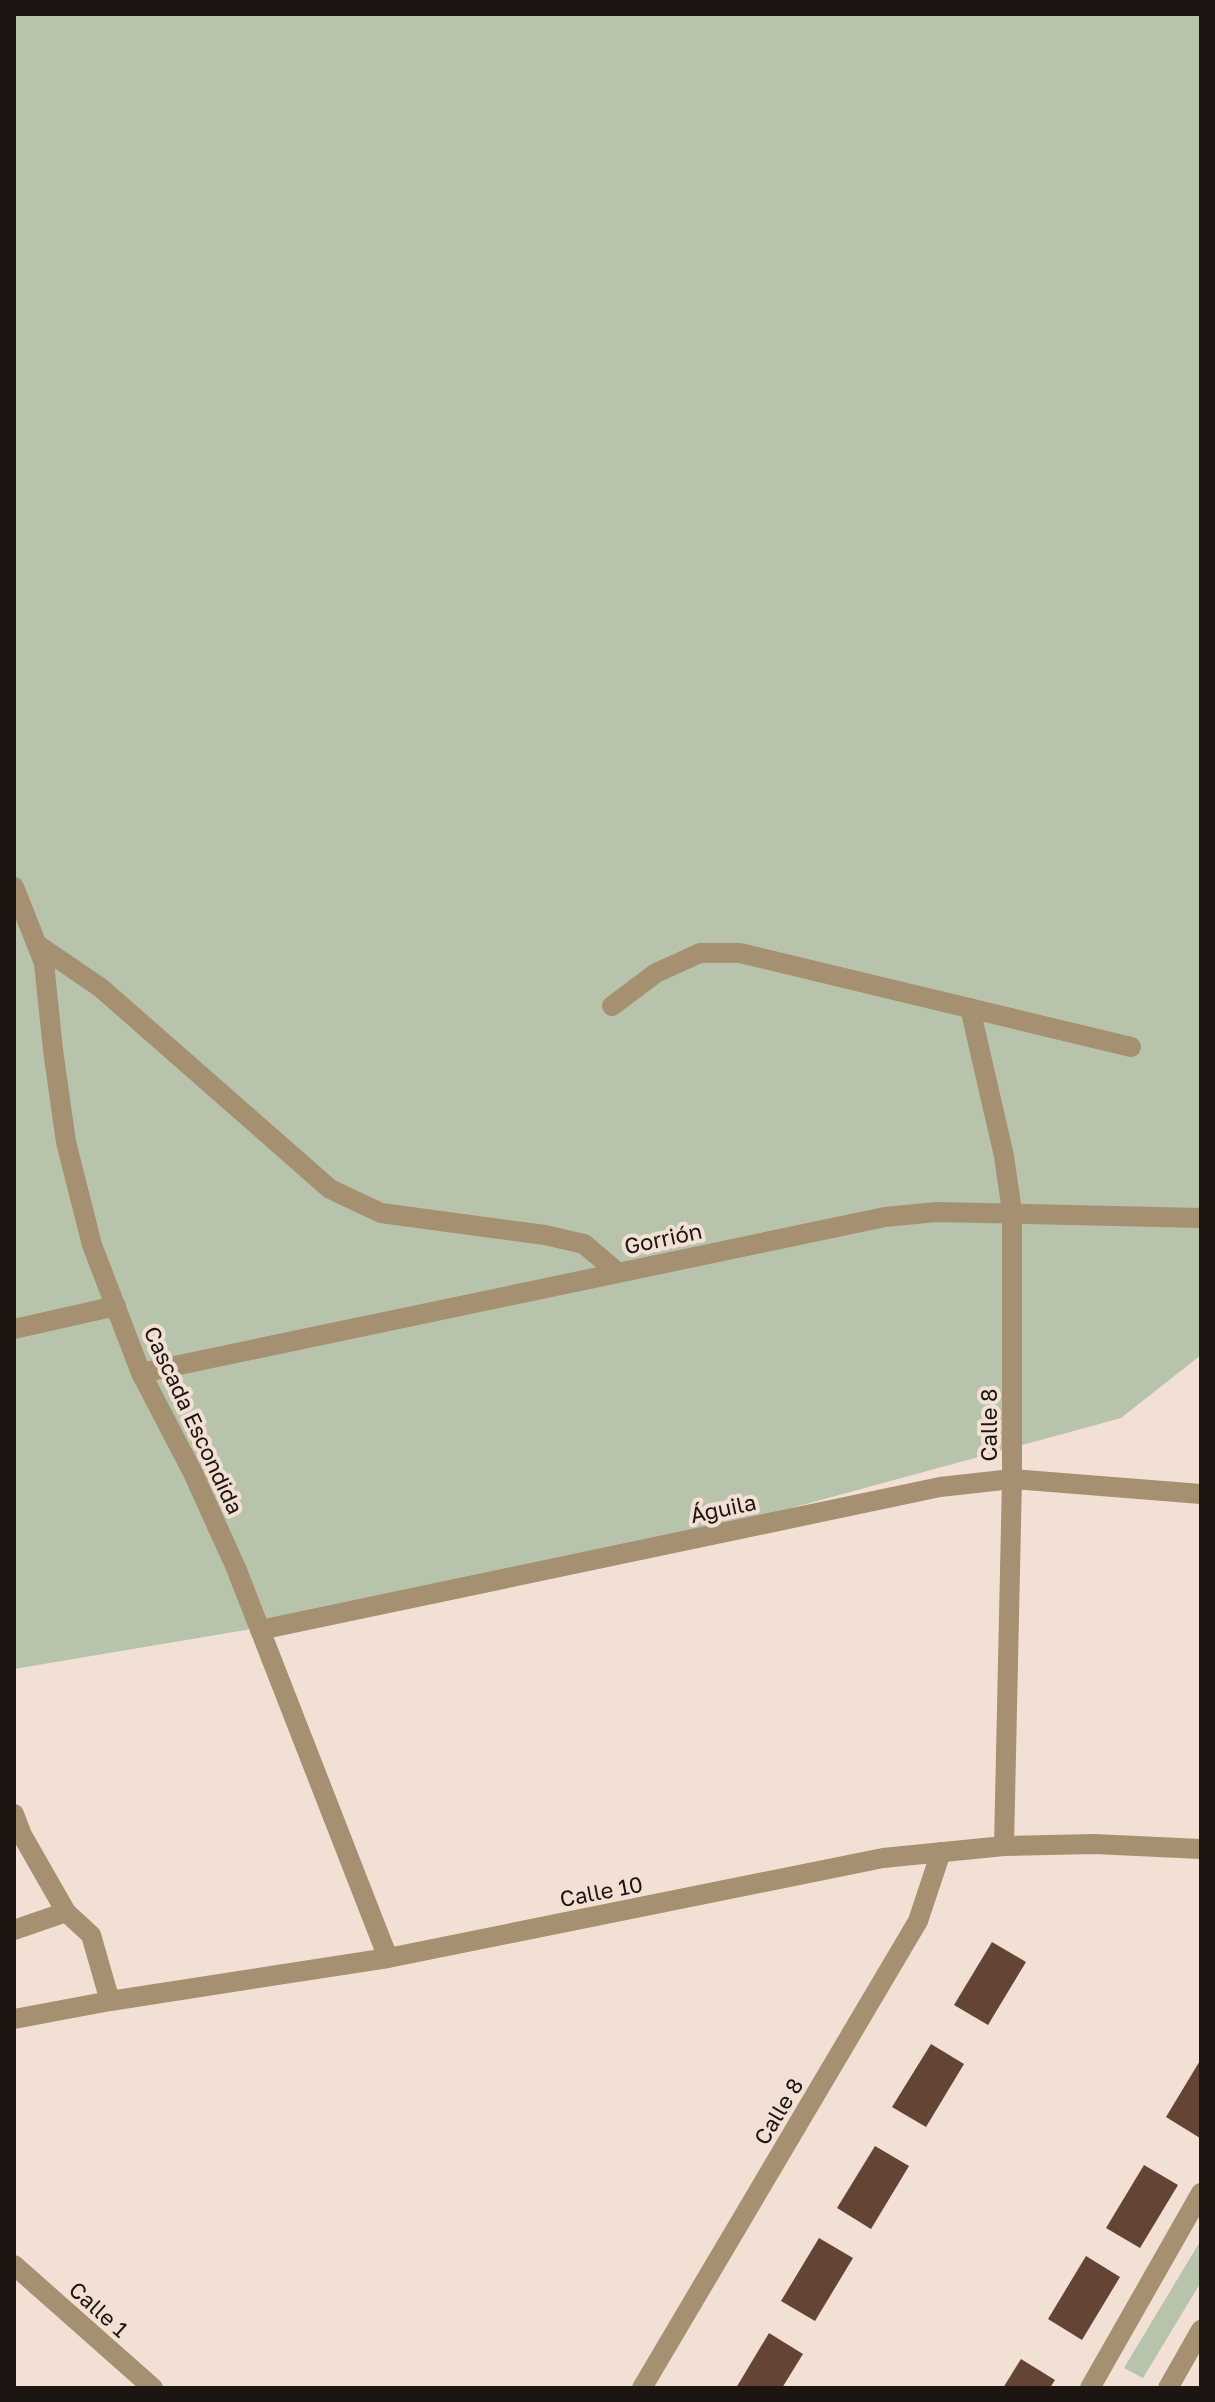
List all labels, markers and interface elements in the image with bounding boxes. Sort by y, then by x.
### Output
street label: Gorrión [622,1217,704,1259]
street label: Cascada Escondida [139,1322,249,1518]
street label: Calle 8 [975,1389,1002,1461]
street label: Águila [688,1488,758,1528]
street label: Calle 10 [557,1870,645,1912]
street label: Calle 8 [748,2073,808,2149]
street label: Calle 1 [64,2275,134,2343]

